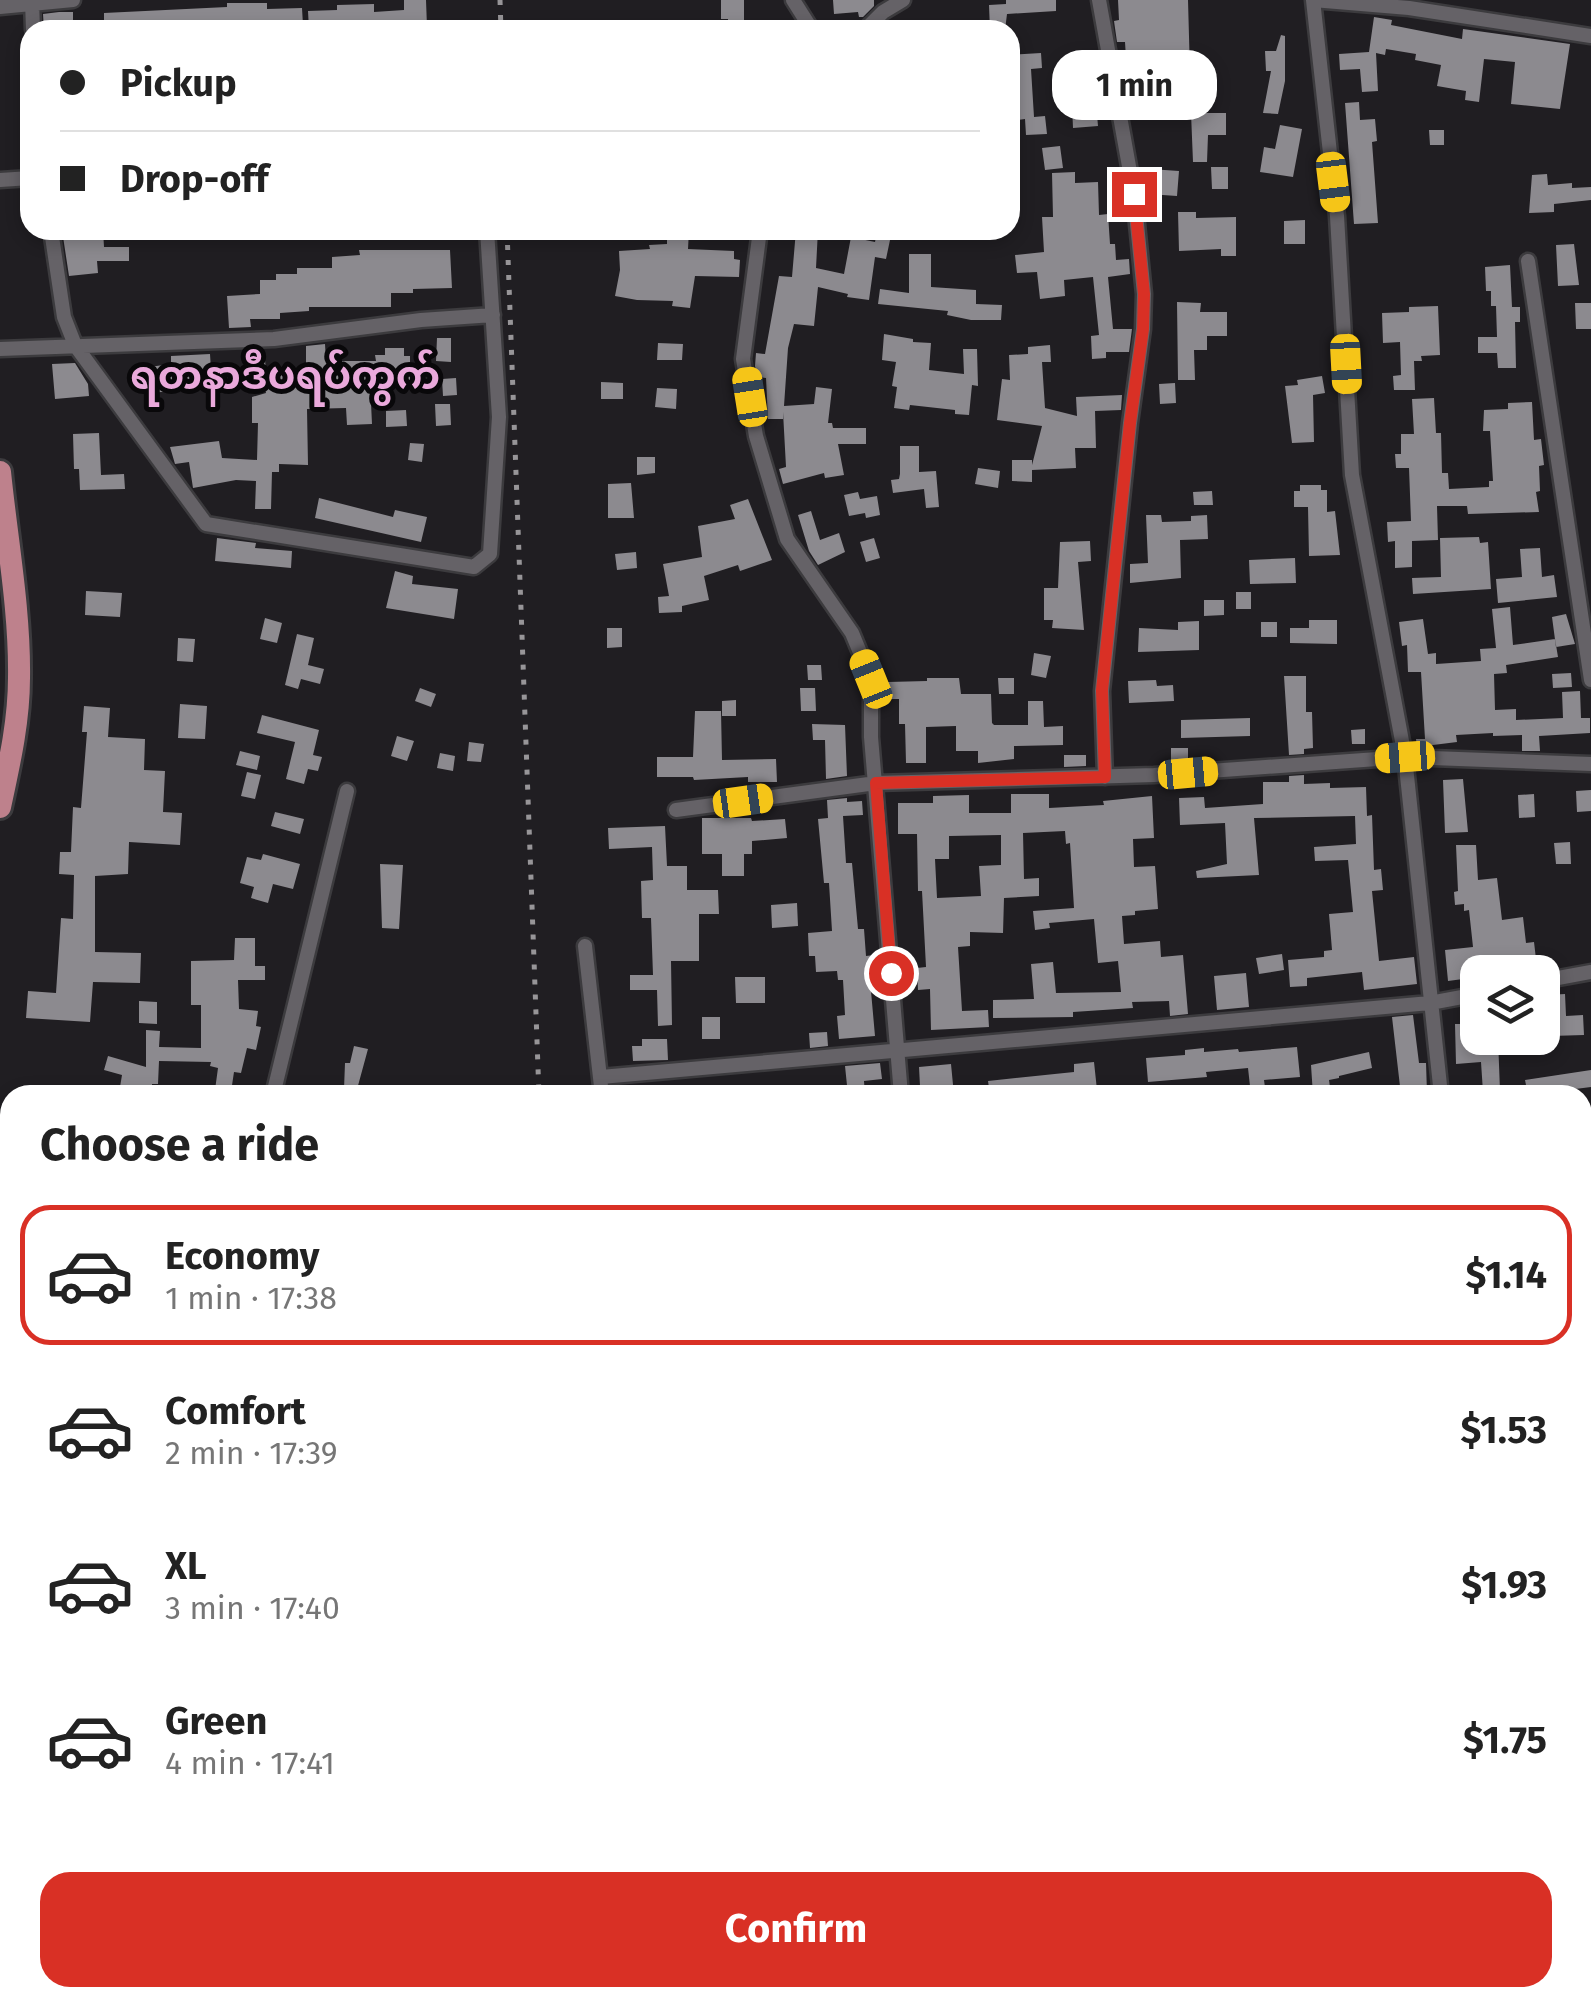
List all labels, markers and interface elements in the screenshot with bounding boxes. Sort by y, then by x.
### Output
callout: 1 min [1052,49,1216,119]
text: Pickup [120,60,237,106]
text: 1 min [1096,66,1173,104]
car [1314,150,1352,214]
text: Drop-off [120,156,268,202]
route end [1112,172,1157,217]
car [1329,333,1363,395]
district label: ရတနာဒီပရပ်ကွက် [130,349,440,407]
car [730,365,770,429]
car [846,646,896,712]
car [1374,740,1436,774]
car [1157,755,1219,791]
car [711,782,775,820]
route start [869,951,914,996]
map controls [1460,955,1560,1055]
button: layers [1460,955,1560,1055]
text: Choose a ride [40,1118,319,1172]
icon: car [45,1230,135,1320]
text: Economy [165,1233,320,1279]
text: $1.14 [1465,1252,1547,1298]
text: 1 min · 17:38 [165,1279,337,1317]
icon: car [45,1385,135,1475]
text: Comfort [165,1388,306,1434]
text: $1.53 [1461,1407,1547,1453]
text: 2 min · 17:39 [165,1434,338,1472]
icon: car [45,1540,135,1630]
text: XL [165,1543,207,1589]
text: $1.93 [1461,1562,1547,1608]
text: 3 min · 17:40 [165,1589,340,1627]
icon: car [45,1695,135,1785]
text: Green [165,1698,268,1744]
text: $1.75 [1463,1717,1547,1763]
text: 4 min · 17:41 [165,1744,335,1782]
button: Confirm [40,1872,1552,1987]

